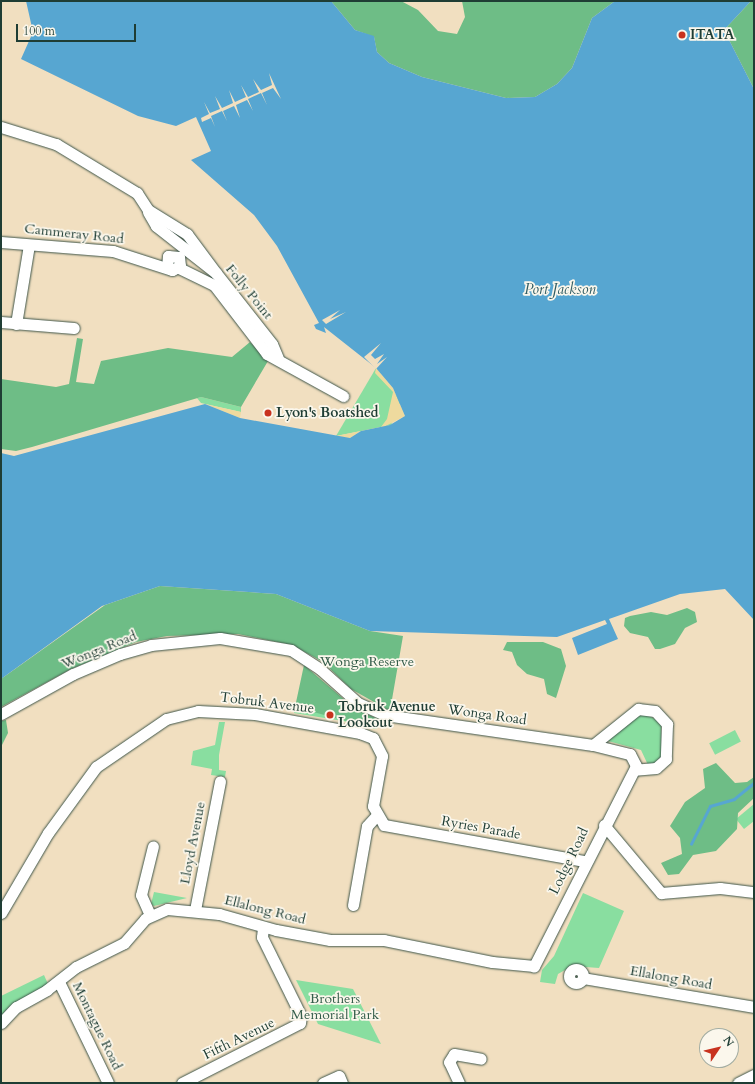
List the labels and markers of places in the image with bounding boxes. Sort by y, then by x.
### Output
place label: ITATA [690,27,734,43]
marker: ITATA [677,30,687,40]
place label: Lyon's Boatshed [276,405,378,421]
marker: Lyon's Boatshed [263,408,273,418]
place label: Tobruk Avenue Lookout [338,699,436,732]
marker: Tobruk Avenue Lookout [325,710,335,720]

